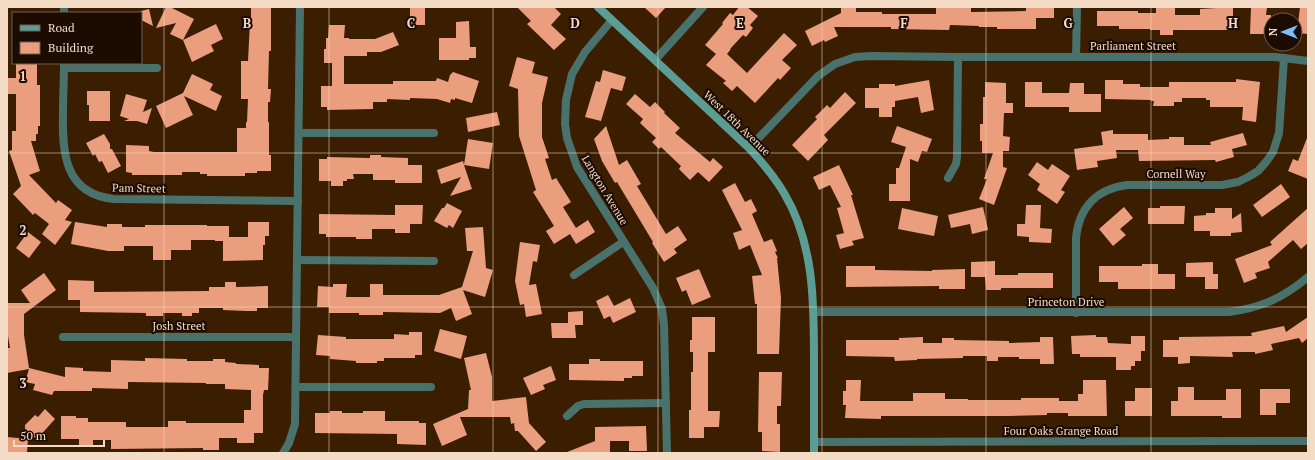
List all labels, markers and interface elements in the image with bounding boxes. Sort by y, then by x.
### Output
legend [12,12,142,64]
north arrow [1263,12,1303,52]
text: B [243,14,251,32]
text: C [407,14,415,32]
text: D [570,14,580,32]
text: E [736,14,744,32]
text: F [900,14,908,32]
text: G [1063,14,1073,32]
text: H [1228,14,1238,32]
text: Road [48,20,75,35]
text: N [1266,27,1280,36]
street label: Parliament Street [1090,39,1176,53]
text: Building [48,40,94,55]
text: 1 [19,67,27,85]
street label: West 18th Avenue [701,88,774,159]
street label: Langton Avenue [579,152,632,228]
street label: Cornell Way [1146,167,1206,181]
street label: Pam Street [112,181,166,195]
text: 2 [19,221,27,239]
street label: Princeton Drive [1028,295,1105,309]
street label: Josh Street [152,319,206,333]
text: 3 [19,374,27,392]
scale bar [14,422,104,448]
street label: Four Oaks Grange Road [1004,424,1118,438]
text: 50 m [20,428,47,443]

